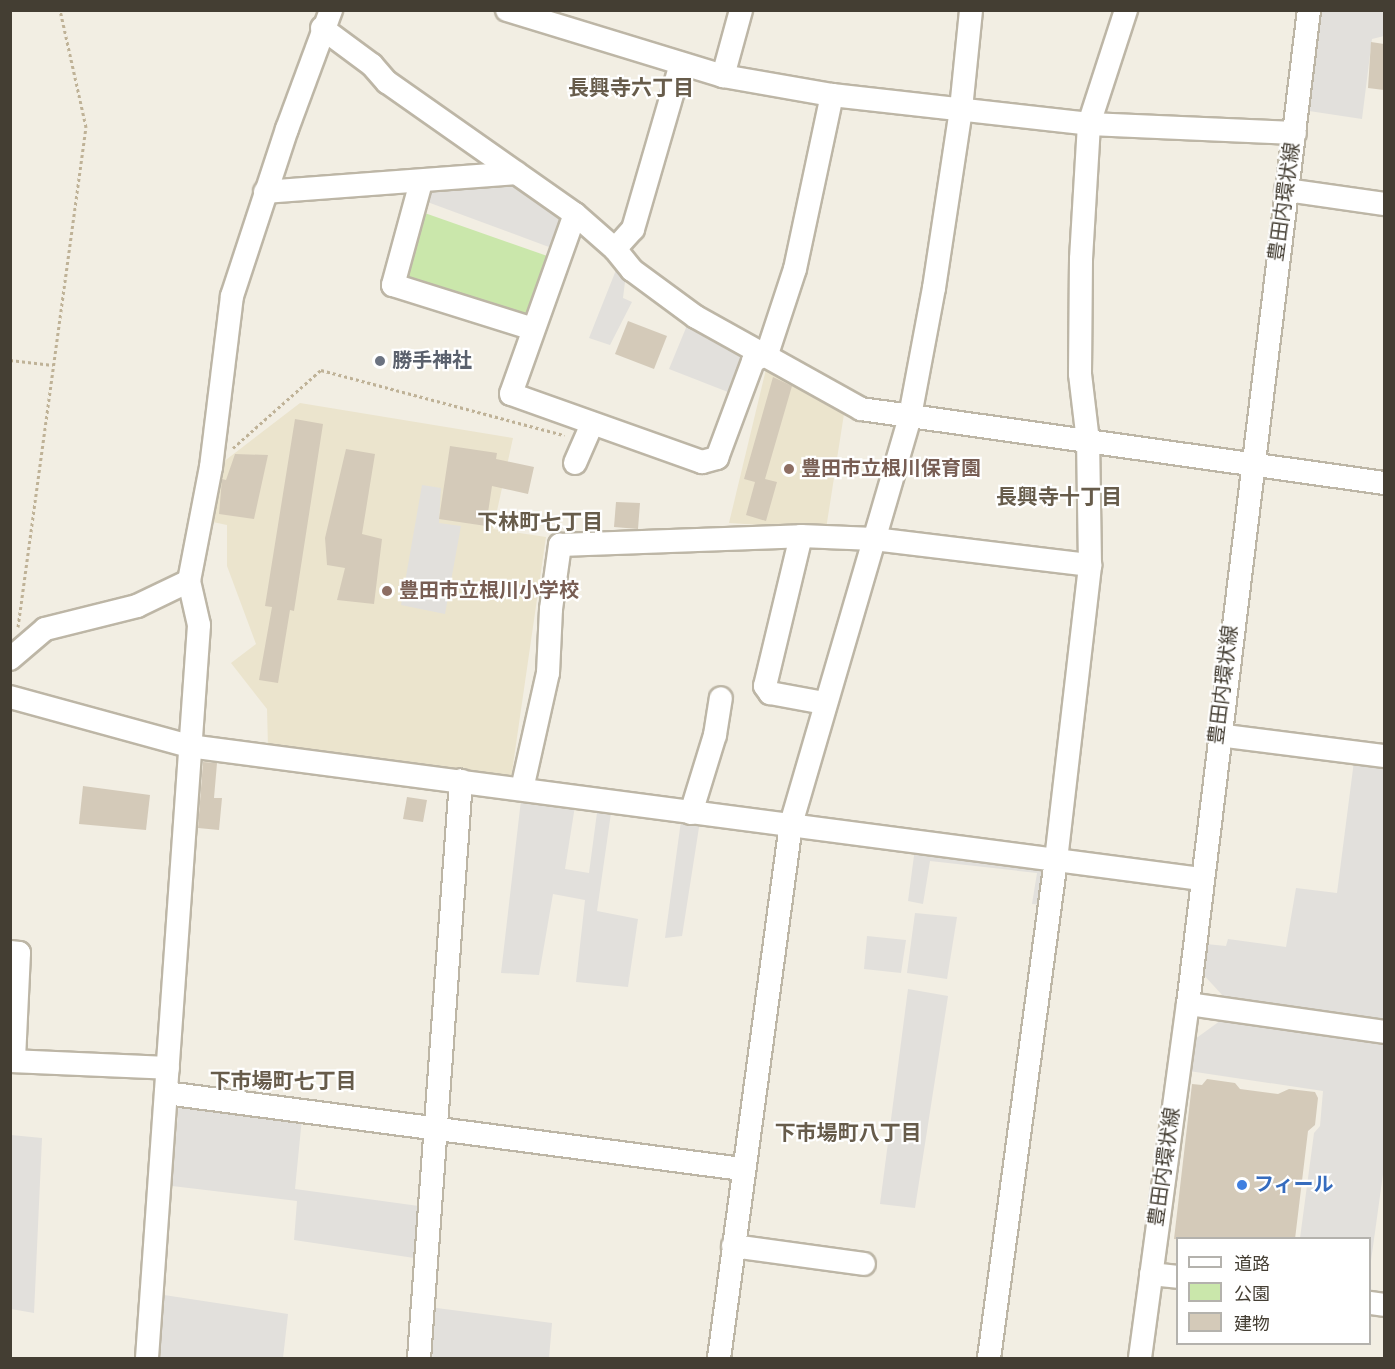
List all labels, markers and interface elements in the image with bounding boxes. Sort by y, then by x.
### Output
district label: 長興寺六丁目 [568,76,694,102]
street label: 豊田内環状線 [1265,141,1305,263]
place label: 勝手神社 [392,349,472,373]
marker: 勝手神社 [373,354,387,368]
place label: 豊田市立根川保育園 [801,457,981,481]
marker: 豊田市立根川保育園 [782,462,796,476]
district label: 長興寺十丁目 [996,485,1122,511]
district label: 下林町七丁目 [477,510,603,536]
place label: 豊田市立根川小学校 [399,579,579,603]
marker: 豊田市立根川小学校 [380,584,394,598]
street label: 豊田内環状線 [1205,624,1243,746]
district label: 下市場町七丁目 [210,1069,356,1095]
street label: 豊田内環状線 [1145,1106,1185,1228]
district label: 下市場町八丁目 [775,1121,921,1147]
place label: フィール [1254,1173,1334,1197]
marker: フィール [1235,1178,1249,1192]
legend [1176,1237,1371,1345]
text: 道路 [1234,1254,1270,1275]
text: 公園 [1234,1284,1270,1305]
text: 建物 [1234,1314,1270,1335]

